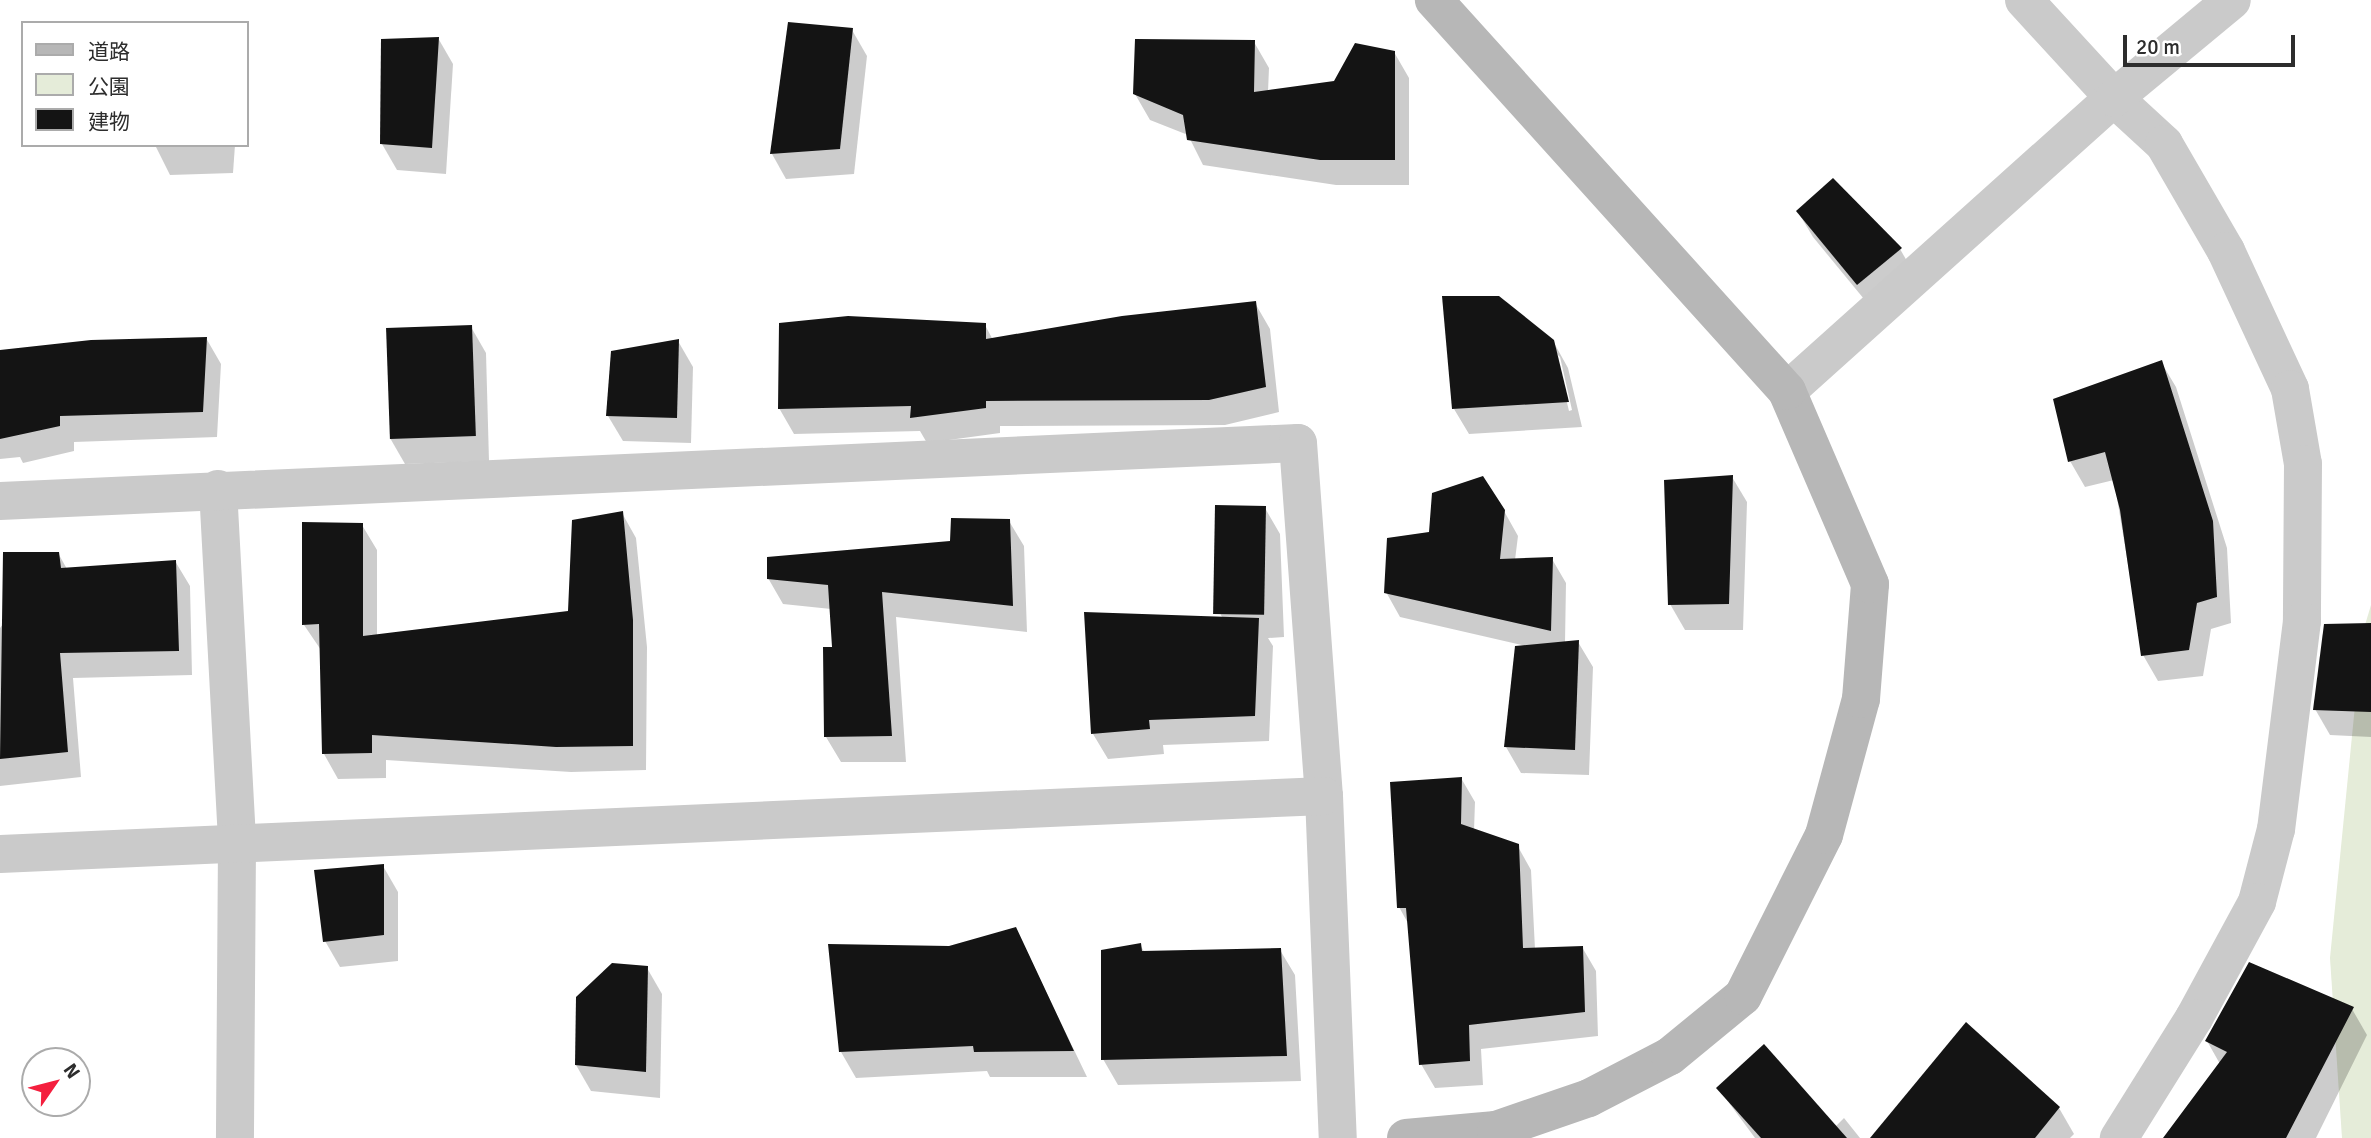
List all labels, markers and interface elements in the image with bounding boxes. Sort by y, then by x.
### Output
legend [21,21,248,147]
scale bar [2126,21,2298,65]
text: 20 m [2136,34,2180,60]
text: 道路 [88,39,130,65]
text: 公園 [88,74,130,100]
text: 建物 [88,109,130,135]
north arrow [21,1047,91,1117]
text: N [58,1059,85,1083]

